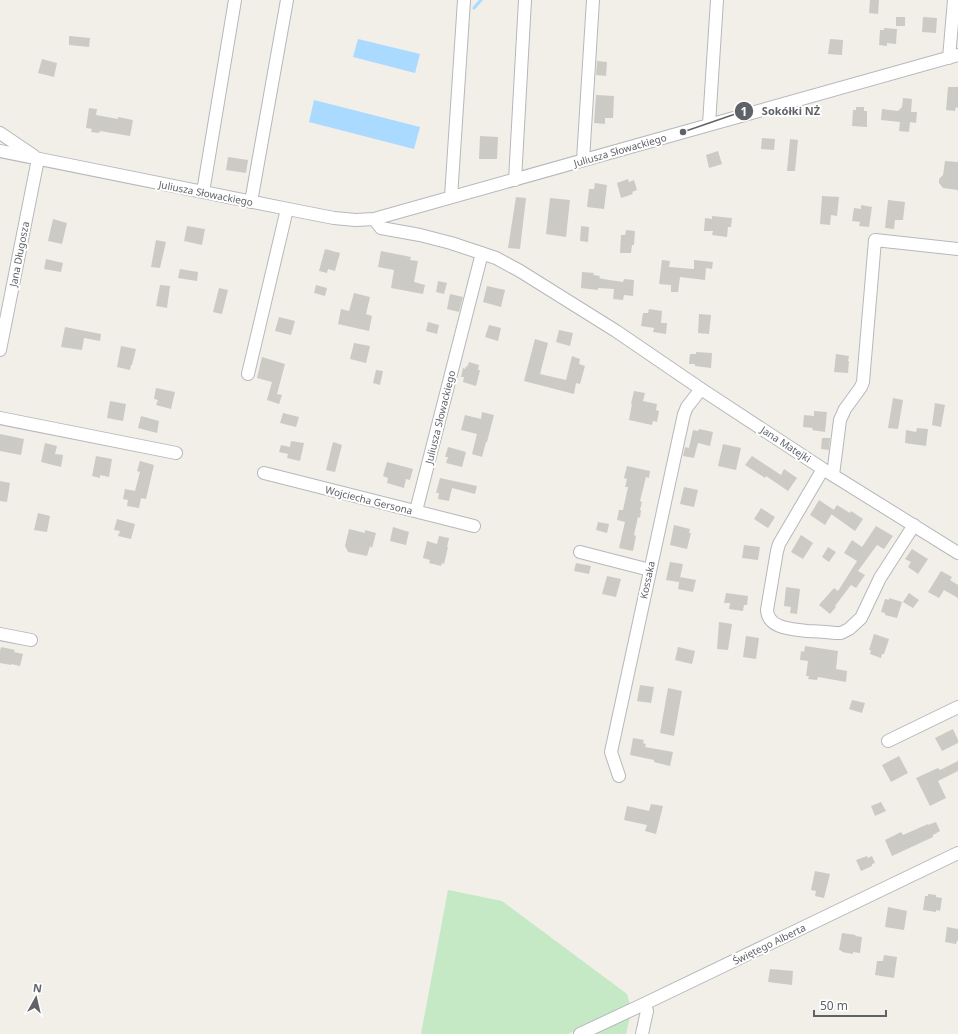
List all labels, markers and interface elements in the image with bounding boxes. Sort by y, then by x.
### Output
callout: Sokółki NŻ [734,100,828,123]
text: 1 [741,103,747,120]
text: Sokółki NŻ [762,103,821,118]
street label: Juliusza Słowackiego [571,130,668,170]
street label: Juliusza Słowackiego [157,177,254,209]
street label: Jana Długosza [6,220,32,289]
street label: Juliusza Słowackiego [421,369,458,466]
street label: Jana Matejki [757,422,814,465]
street label: Wojciecha Gersona [324,482,414,518]
street label: Kossaka [636,560,658,600]
street label: Świętego Alberta [730,920,808,968]
north arrow [16,978,56,1018]
text: N [32,980,43,996]
scale bar [814,992,886,1018]
text: 50 m [820,997,848,1014]

